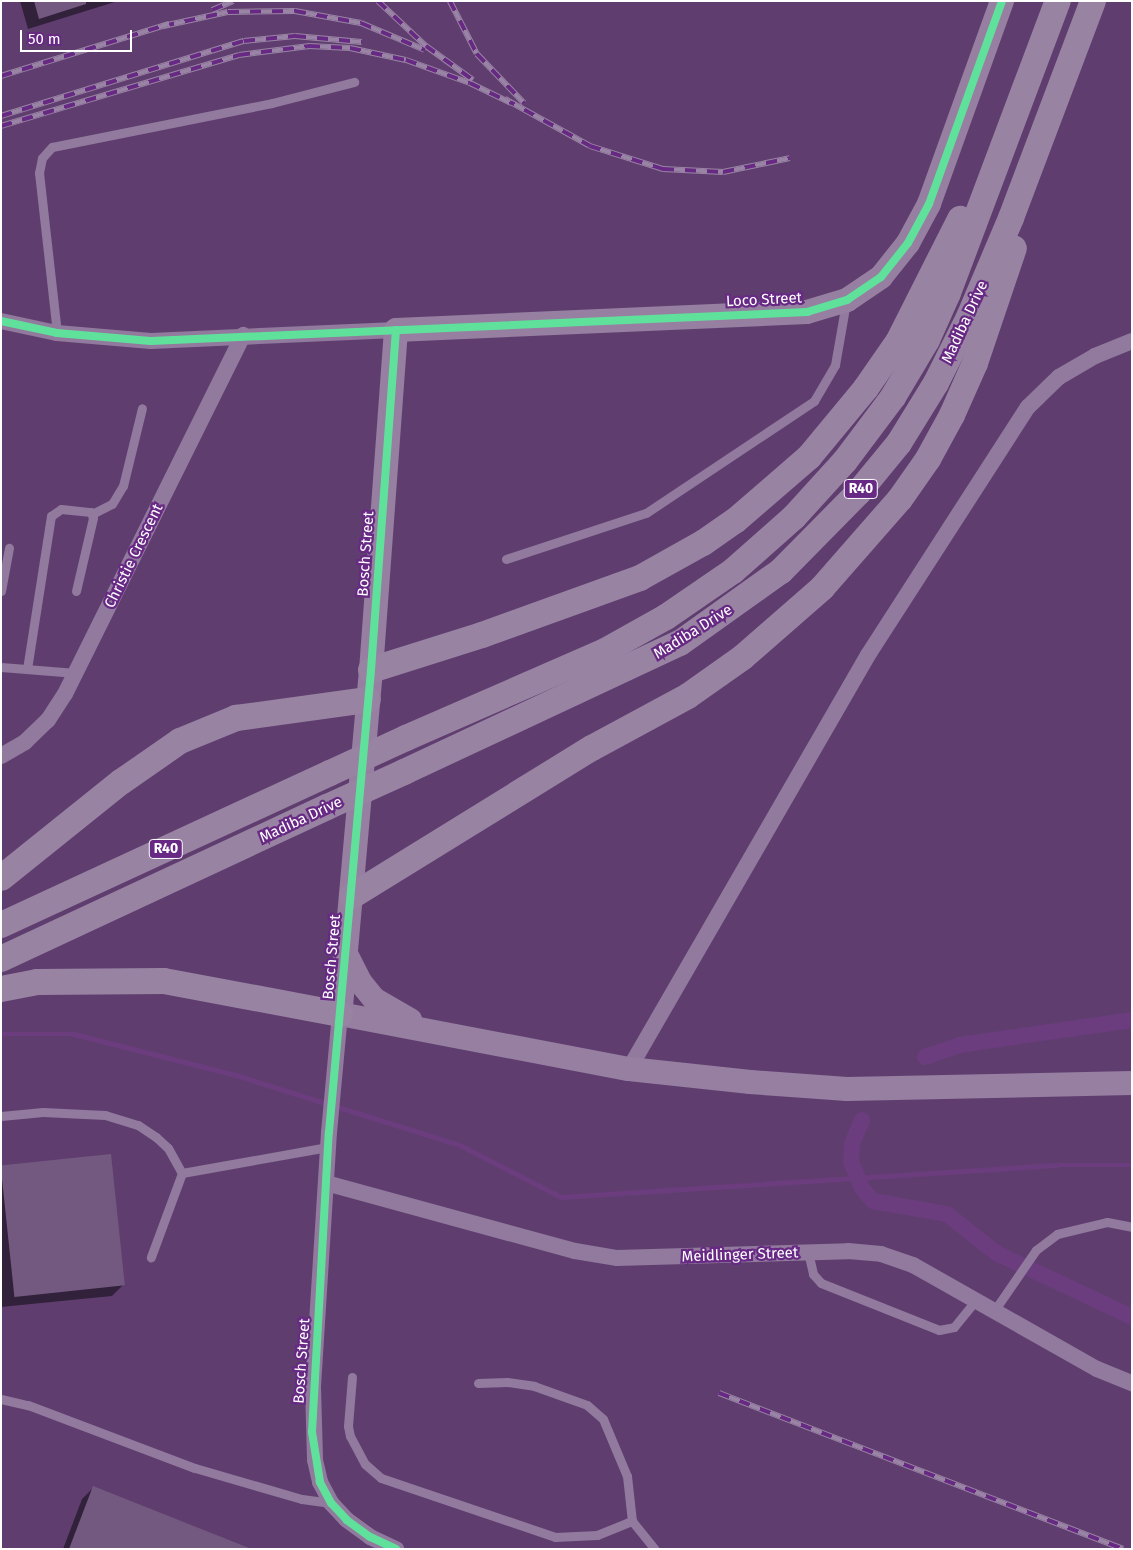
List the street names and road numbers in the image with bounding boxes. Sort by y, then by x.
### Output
street label: Madiba Drive [938,278,992,366]
street label: Loco Street [726,289,802,311]
road number: R40 [844,478,878,500]
street label: Christie Crescent [101,501,167,611]
street label: Bosch Street [354,511,378,597]
street label: Madiba Drive [650,601,736,663]
street label: Madiba Drive [257,793,345,847]
road number: R40 [148,838,184,861]
street label: Bosch Street [319,914,345,1000]
street label: Meidlinger Street [681,1244,799,1266]
street label: Bosch Street [290,1318,314,1404]

